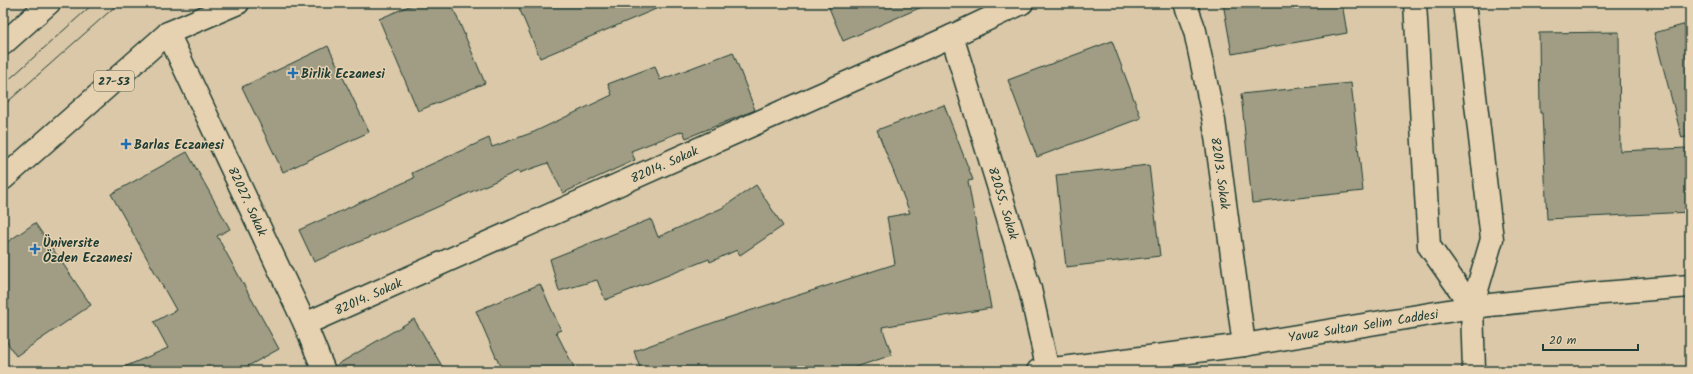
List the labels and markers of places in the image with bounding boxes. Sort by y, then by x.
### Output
place label: Birlik Eczanesi [301,64,385,85]
marker: Birlik Eczanesi [288,68,298,78]
place label: Barlas Eczanesi [134,135,225,156]
marker: Barlas Eczanesi [121,139,131,149]
place label: Üniversite Özden Eczanesi [43,233,133,269]
marker: Üniversite Özden Eczanesi [30,244,40,254]

